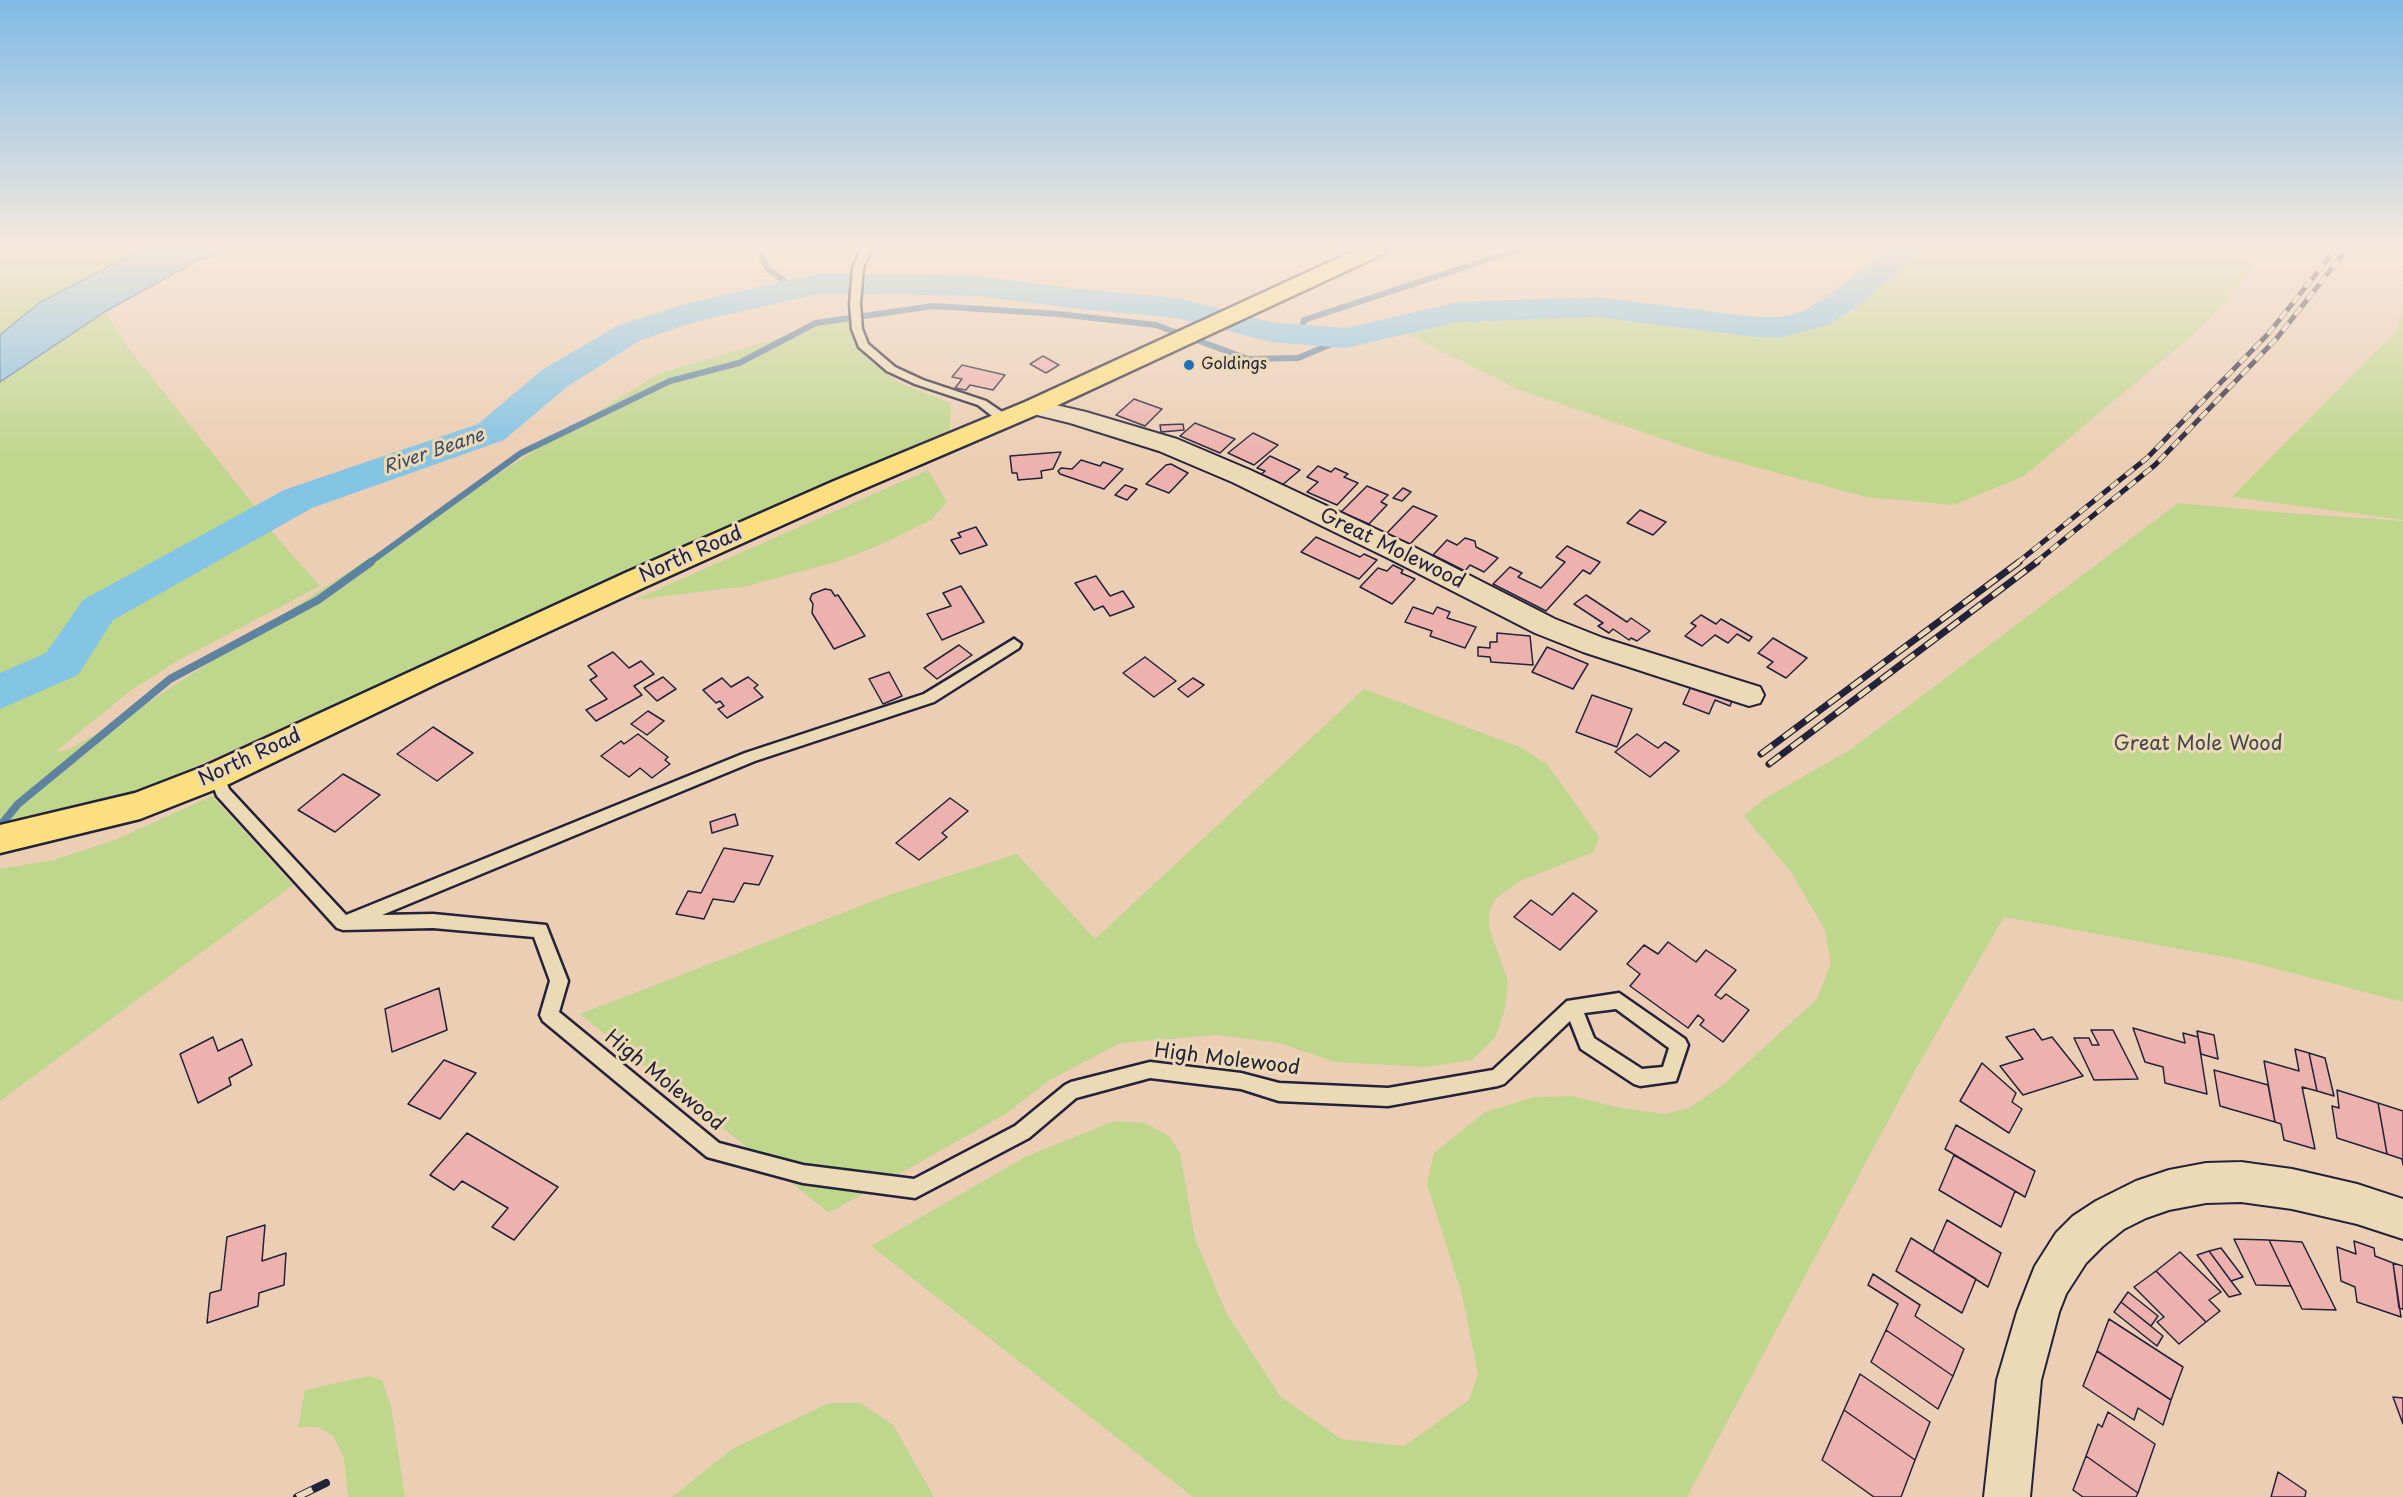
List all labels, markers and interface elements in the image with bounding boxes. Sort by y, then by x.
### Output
place label: Goldings [1201,355,1267,375]
marker: Goldings [1182,358,1196,372]
water label: River Beane [381,425,487,479]
street label: Great Molewood [1316,504,1468,594]
street label: North Road [636,522,746,588]
street label: North Road [195,724,305,792]
park label: Great Mole Wood [2114,732,2282,756]
street label: High Molewood [600,1026,728,1136]
street label: High Molewood [1153,1039,1301,1081]

